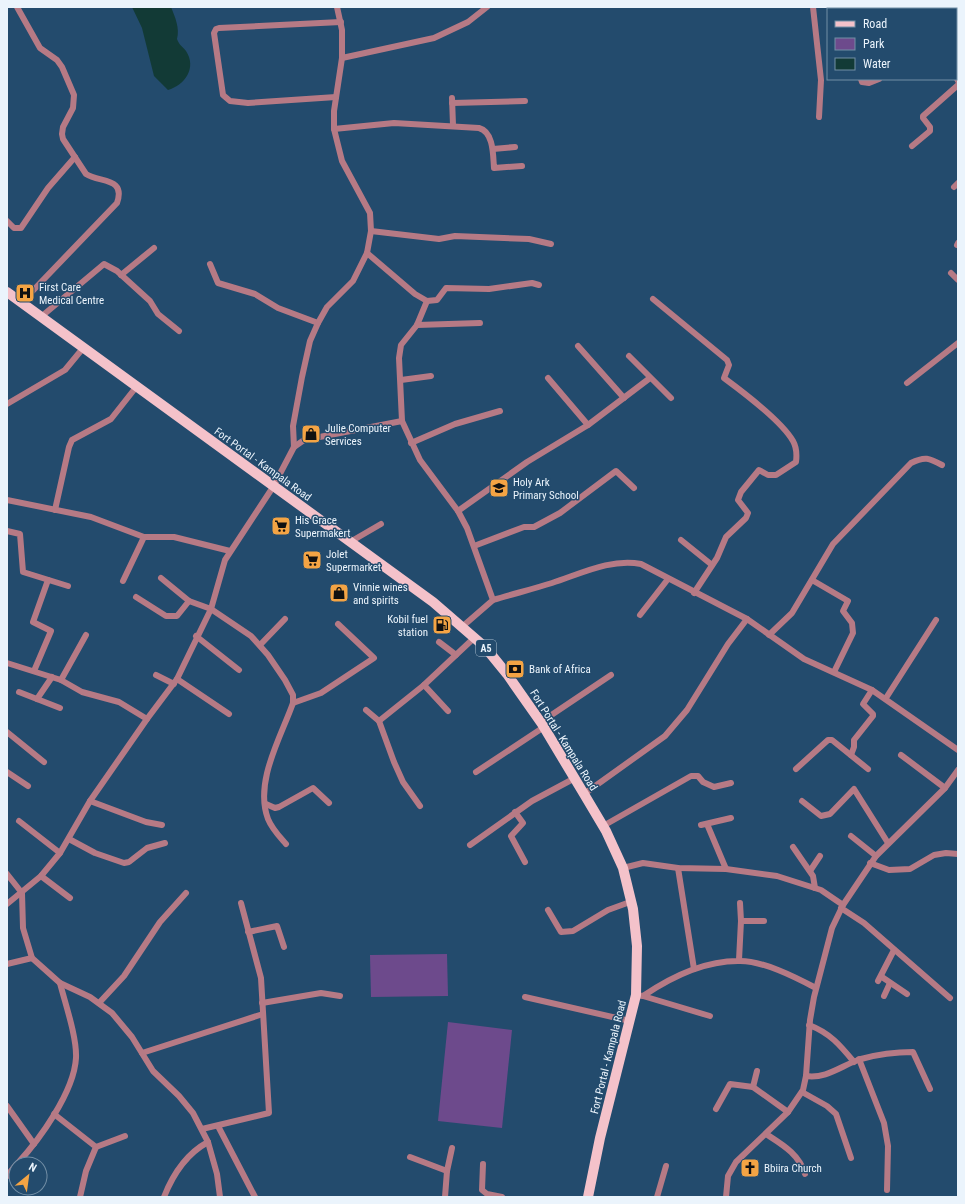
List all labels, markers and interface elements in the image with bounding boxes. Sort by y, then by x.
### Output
legend [827,8,957,80]
text: Road [863,17,887,31]
text: Park [863,37,885,51]
text: Water [863,57,891,71]
place label: First Care Medical Centre [39,281,104,307]
hospital icon: First Care Medical Centre [14,282,36,304]
place label: Julie Computer Services [325,422,392,448]
shop icon: Julie Computer Services [300,423,322,445]
street label: Fort Portal - Kampala Road [212,425,314,504]
place label: Holy Ark Primary School [513,476,579,502]
school or university icon: Holy Ark Primary School [488,477,510,499]
place label: His Grace Supermakert [295,514,350,540]
supermarket icon: His Grace Supermakert [270,515,292,537]
place label: Jolet Supermarket [326,548,381,574]
supermarket icon: Jolet Supermarket [301,549,323,571]
place label: Vinnie wines and spirits [353,581,408,607]
shop icon: Vinnie wines and spirits [328,582,350,604]
place label: Kobil fuel station [387,613,428,639]
fuel station icon: Kobil fuel station [431,614,453,636]
road number: A5 [476,640,496,656]
bank icon: Bank of Africa [504,658,526,680]
place label: Bank of Africa [529,663,591,676]
street label: Fort Portal - Kampala Road [527,687,600,793]
street label: Fort Portal - Kampala Road [588,999,629,1115]
north arrow [8,1156,48,1196]
church icon: Bbiira Church [739,1157,761,1179]
text: N [27,1160,39,1175]
place label: Bbiira Church [764,1162,822,1175]

